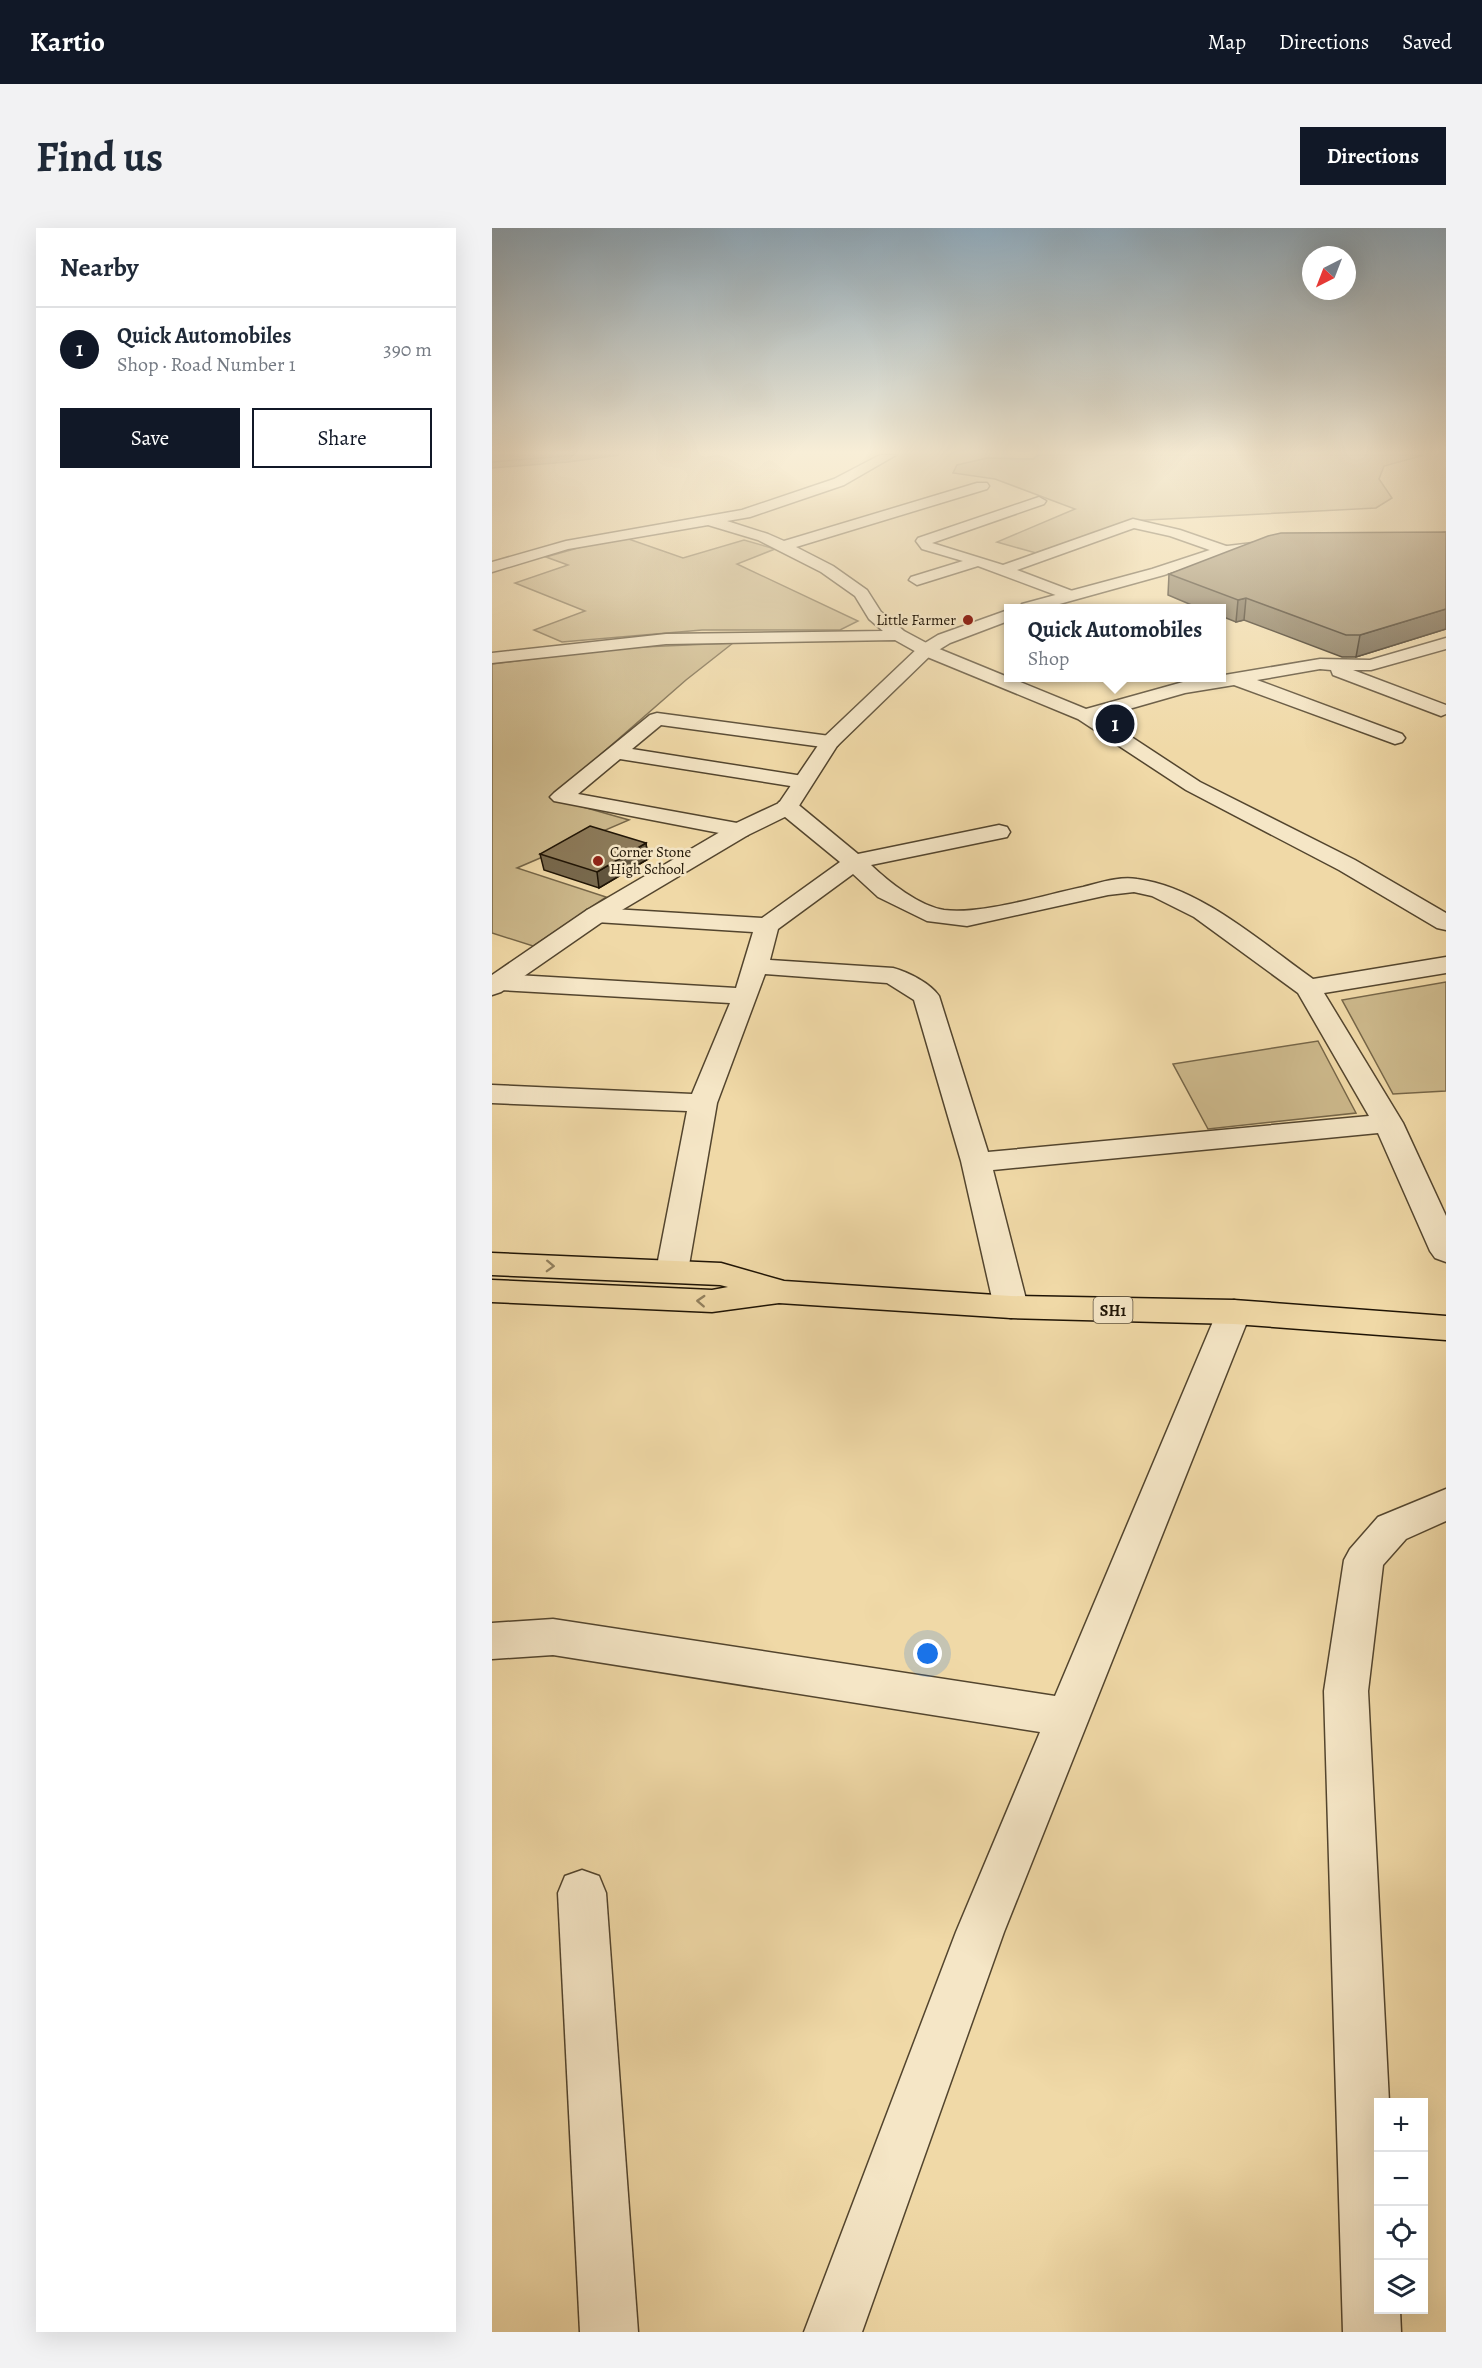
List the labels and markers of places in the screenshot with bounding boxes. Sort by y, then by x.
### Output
place label: Little Farmer [876,610,956,630]
marker: Little Farmer [961,613,975,627]
pin: 1 [1096,702,1134,746]
place label: Corner Stone High School [610,842,692,879]
marker: Corner Stone High School [591,854,605,868]

